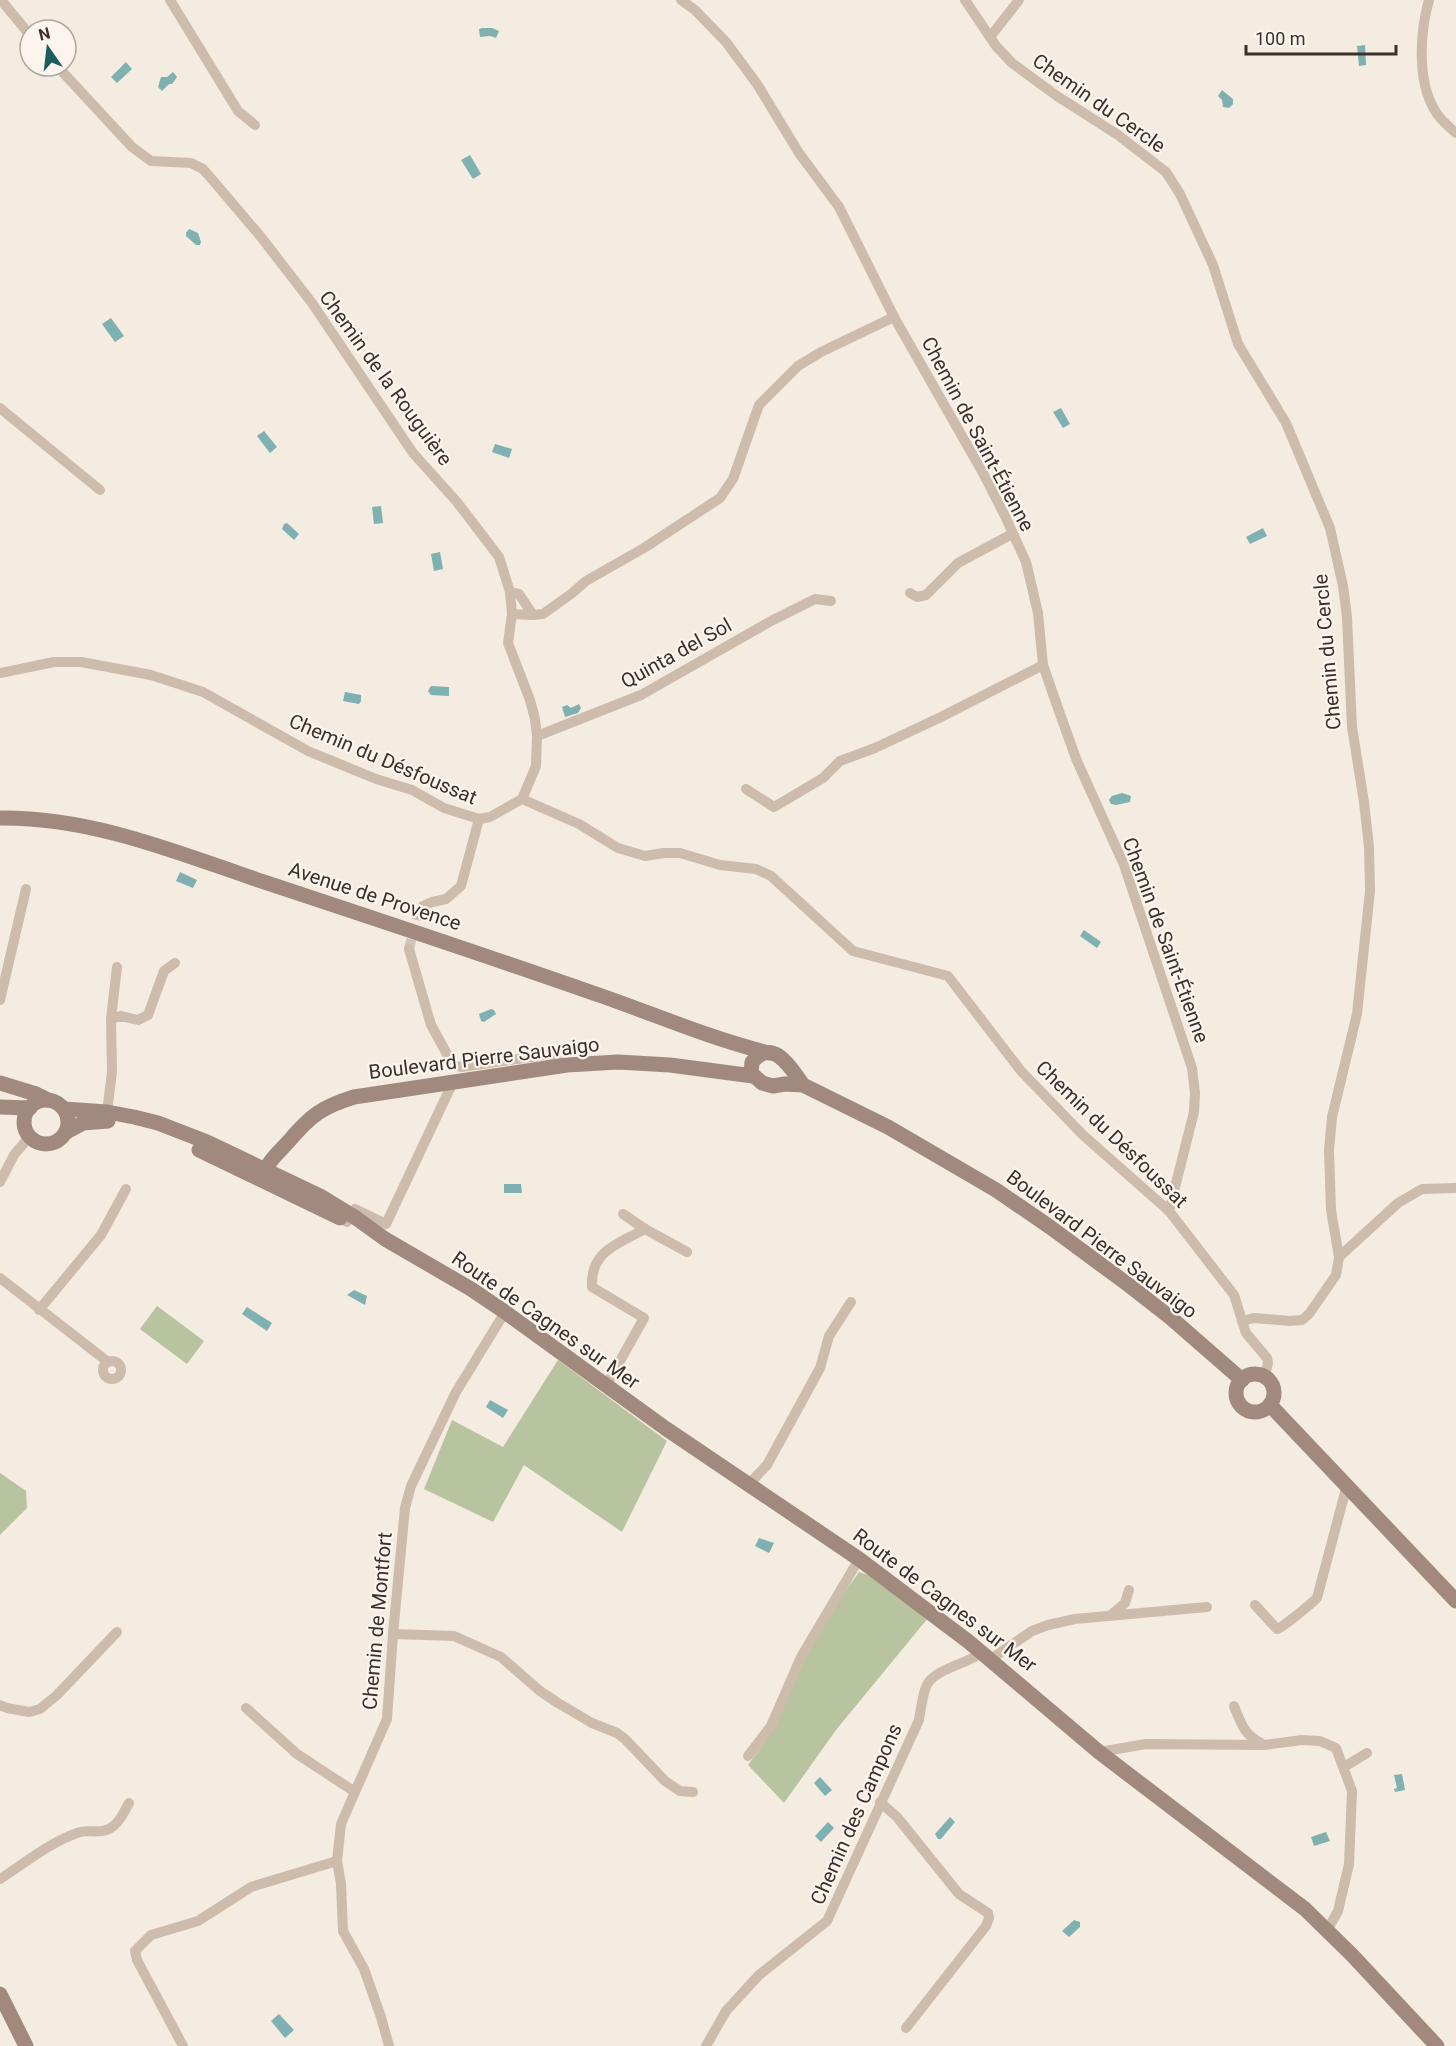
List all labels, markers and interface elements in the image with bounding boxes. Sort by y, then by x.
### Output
north arrow [18,18,78,78]
scale bar [1246,18,1396,56]
text: N [37,23,52,45]
text: 100 m [1255,28,1306,49]
street label: Chemin du Cercle [1028,48,1170,158]
street label: Chemin de la Rouguière [314,286,458,470]
street label: Chemin de Saint-Étienne [917,333,1039,535]
street label: Chemin du Cercle [1308,573,1346,731]
street label: Quinta del Sol [616,613,736,693]
street label: Chemin du Désfoussat [285,709,481,809]
street label: Chemin de Saint-Étienne [1118,834,1214,1046]
street label: Avenue de Provence [286,857,464,935]
street label: Boulevard Pierre Sauvaigo [367,1032,601,1084]
street label: Chemin du Désfoussat [1031,1055,1193,1213]
street label: Boulevard Pierre Sauvaigo [1002,1165,1202,1323]
street label: Route de Cagnes sur Mer [447,1246,645,1394]
street label: Route de Cagnes sur Mer [848,1523,1042,1677]
street label: Chemin de Montfort [357,1531,397,1711]
street label: Chemin des Campons [805,1720,907,1908]

